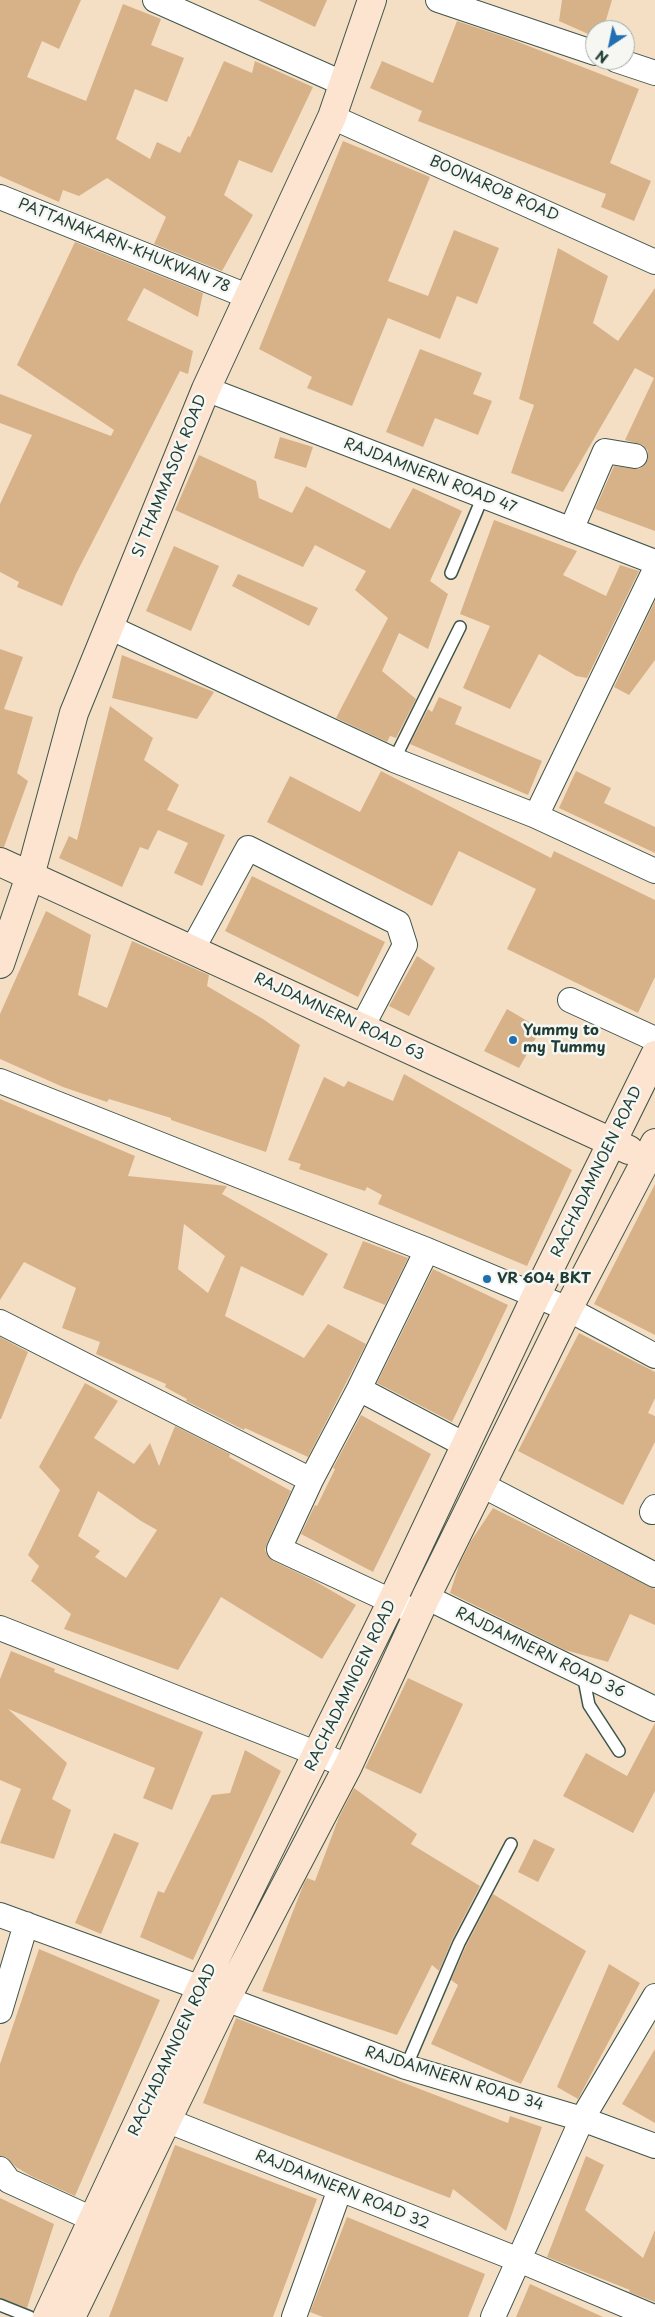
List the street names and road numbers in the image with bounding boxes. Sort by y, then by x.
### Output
street label: BOONAROB ROAD [427,152,561,226]
street label: PATTANAKARN-KHUKWAN 78 [16,195,232,297]
street label: SI THAMMASOK ROAD [129,392,211,560]
street label: RAJDAMNERN ROAD 47 [341,435,519,517]
street label: RAJDAMNERN ROAD 63 [251,970,427,1064]
street label: RACHADAMNOEN ROAD [548,1084,646,1260]
street label: RACHADAMNOEN ROAD [302,1598,400,1774]
street label: RAJDAMNERN ROAD 36 [452,1604,628,1702]
street label: RACHADAMNOEN ROAD [125,1961,221,2139]
street label: RAJDAMNERN ROAD 34 [363,2043,545,2115]
street label: RAJDAMNERN ROAD 32 [252,2147,432,2233]

